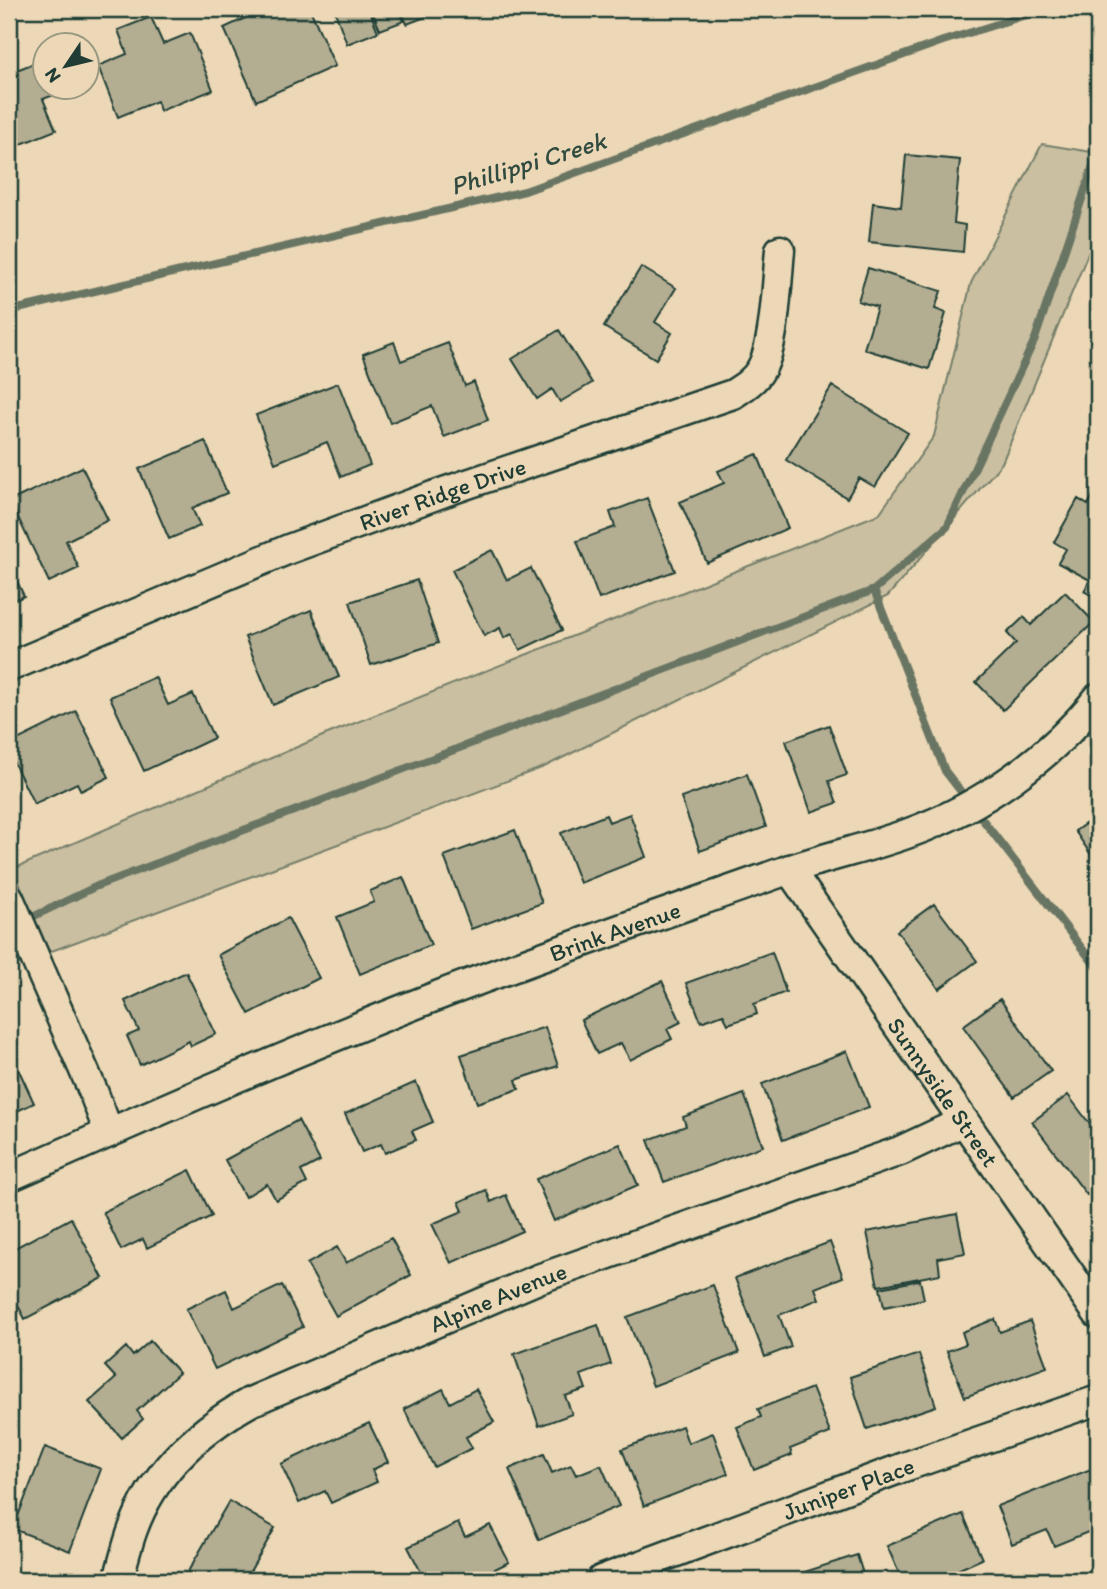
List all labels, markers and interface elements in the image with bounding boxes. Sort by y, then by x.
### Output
north arrow [32,32,102,102]
text: N [39,64,66,87]
water label: Phillippi Creek [446,124,611,202]
street label: River Ridge Drive [355,451,529,536]
street label: Brink Avenue [545,894,684,967]
street label: Sunnyside Street [882,1011,1005,1172]
street label: Alpine Avenue [425,1256,570,1338]
street label: Juniper Place [779,1450,918,1526]

